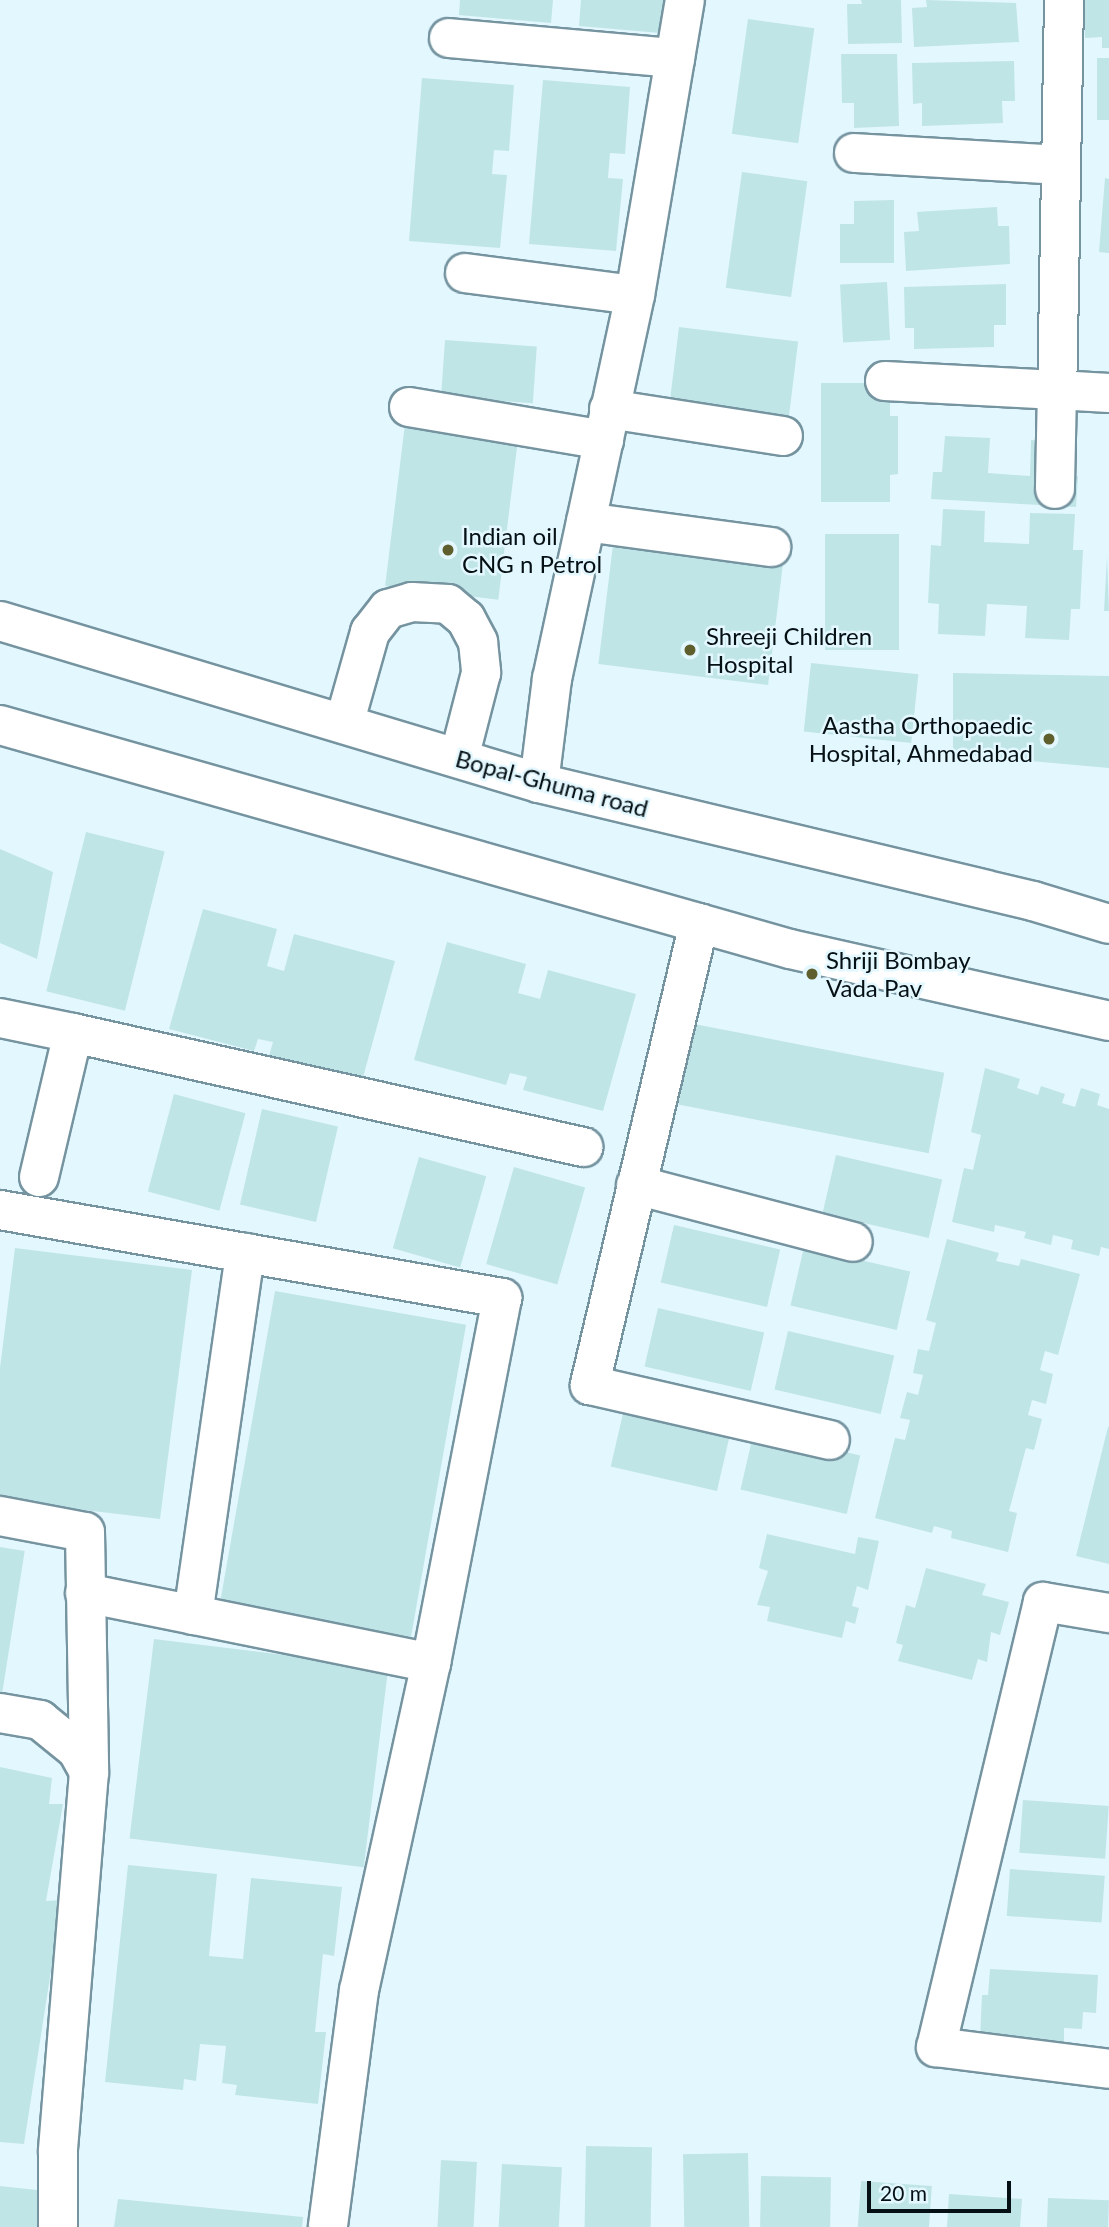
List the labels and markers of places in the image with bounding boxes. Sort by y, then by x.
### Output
place label: Indian oil CNG n Petrol [462,522,602,578]
marker: Indian oil CNG n Petrol [440,542,456,558]
place label: Shreeji Children Hospital [706,622,872,678]
marker: Shreeji Children Hospital [680,640,700,660]
place label: Aastha Orthopaedic Hospital, Ahmedabad [808,711,1033,767]
marker: Aastha Orthopaedic Hospital, Ahmedabad [1039,729,1059,749]
place label: Shriji Bombay Vada Pav [826,946,971,1002]
marker: Shriji Bombay Vada Pav [804,966,820,982]

